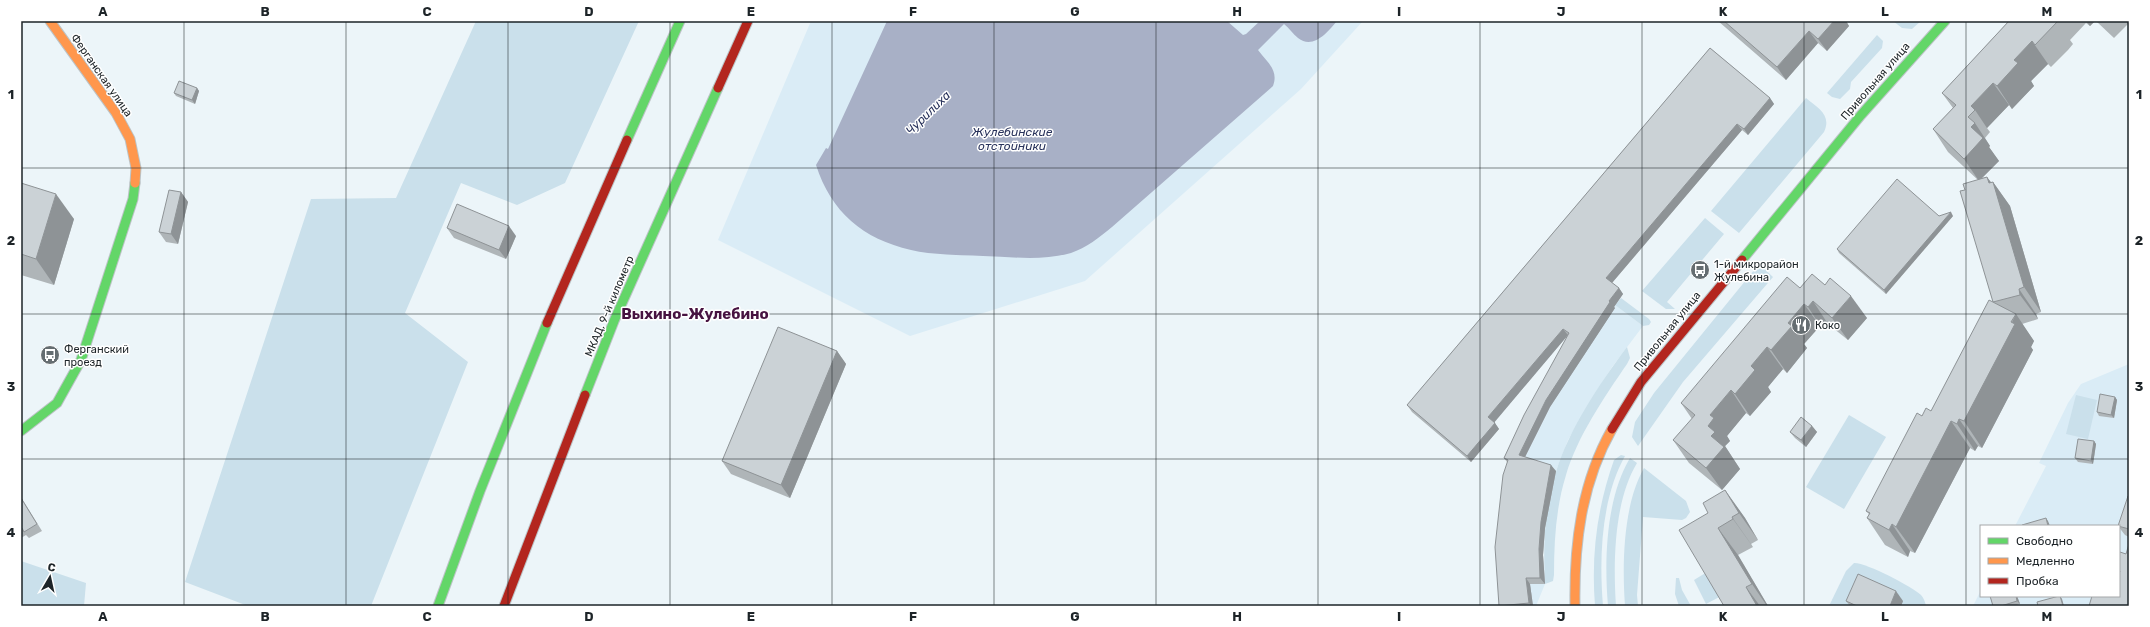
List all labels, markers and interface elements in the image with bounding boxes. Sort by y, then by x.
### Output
text: A [98,4,108,19]
text: B [260,4,270,19]
text: C [422,4,432,19]
text: D [584,4,594,19]
text: E [747,4,755,19]
text: F [909,4,917,19]
text: G [1070,4,1080,19]
text: H [1232,4,1242,19]
text: I [1397,4,1401,19]
text: J [1557,4,1565,19]
text: K [1719,4,1728,19]
text: L [1881,4,1889,19]
text: M [2042,4,2052,19]
street label: Ферганская улица [68,31,135,119]
street label: Привольная улица [1838,40,1913,123]
text: 1 [8,87,14,102]
text: 1 [2136,87,2142,102]
water label: Чурилиха [903,88,953,138]
water label: Жулебинские отстойники [972,125,1053,153]
text: 2 [7,233,15,248]
text: 2 [2135,233,2143,248]
street label: МКАД, 9-й километр [582,254,637,359]
place label: 1-й микрорайон Жулебина [1714,258,1799,284]
bus stop icon: 1-й микрорайон Жулебина [1689,259,1711,281]
street label: Привольная улица [1631,289,1703,374]
district label: Выхино-Жулебино [621,305,769,323]
restaurant icon: Коко [1790,314,1812,336]
place label: Коко [1815,319,1840,332]
place label: Ферганский проезд [64,343,129,369]
bus stop icon: Ферганский проезд [39,344,61,366]
text: 3 [7,379,16,394]
text: 3 [2135,379,2144,394]
text: 4 [7,525,16,540]
legend [1980,525,2120,597]
text: 4 [2135,525,2144,540]
text: Свободно [2016,534,2073,548]
text: Медленно [2016,554,2075,568]
north arrow [30,557,70,597]
text: С [47,561,57,575]
text: Пробка [2016,574,2059,588]
text: A [98,609,108,624]
text: B [260,609,270,624]
text: C [422,609,432,624]
text: D [584,609,594,624]
text: E [747,609,755,624]
text: F [909,609,917,624]
text: G [1070,609,1080,624]
text: H [1232,609,1242,624]
text: I [1397,609,1401,624]
text: J [1557,609,1565,624]
text: K [1719,609,1728,624]
text: L [1881,609,1889,624]
text: M [2042,609,2052,624]

